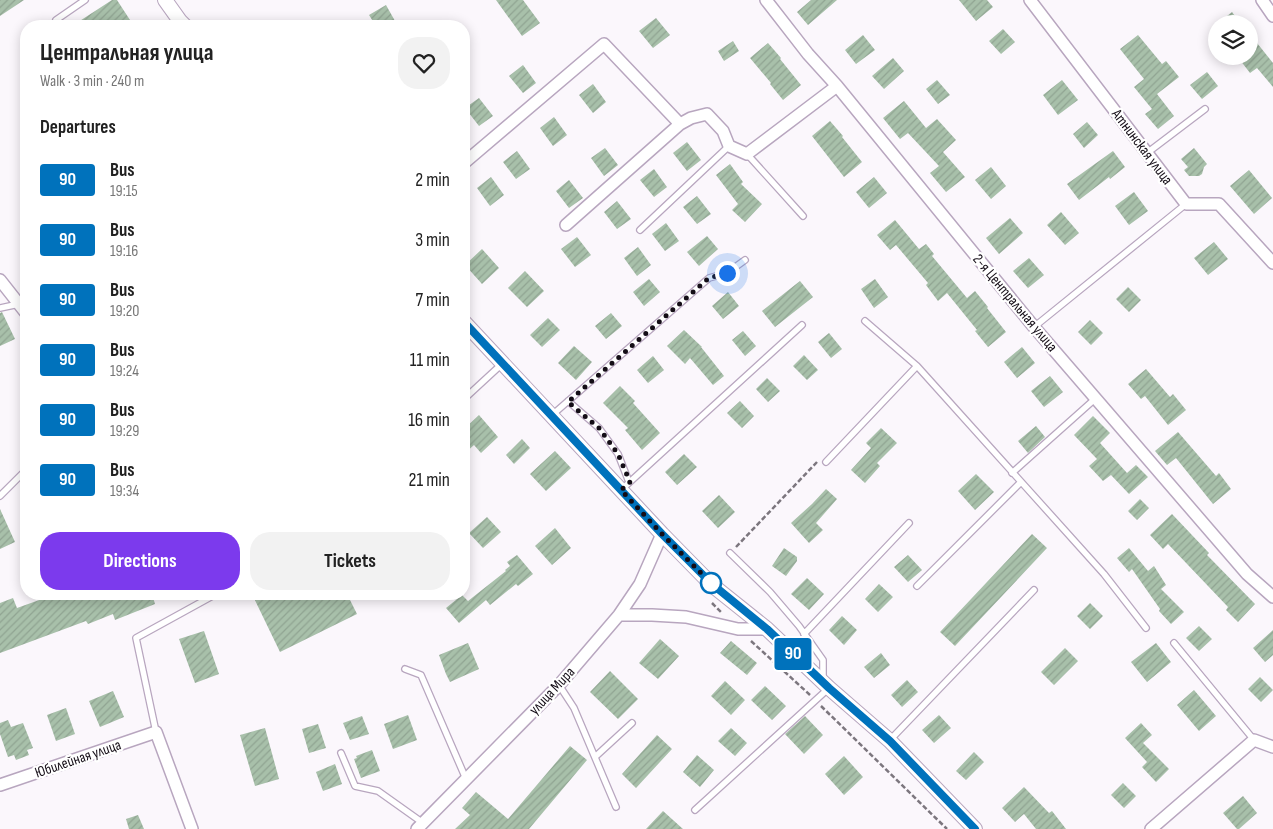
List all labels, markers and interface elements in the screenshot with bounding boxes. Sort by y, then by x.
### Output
map controls [1208,15,1258,65]
button: layers [1208,15,1258,65]
button: heart [398,37,450,89]
text: Центральная улица [40,38,214,67]
text: Walk · 3 min · 240 m [40,72,144,91]
street label: Атнинская улица [1107,105,1177,189]
text: Departures [40,116,116,139]
text: Bus [110,159,135,182]
text: 90 [59,169,76,190]
text: 2 min [415,169,450,192]
text: 19:15 [110,182,138,201]
text: Bus [110,219,135,242]
text: 90 [59,229,76,250]
text: 3 min [415,229,450,252]
text: 19:16 [110,242,138,261]
street label: 2-я Центральная улица [968,250,1062,356]
your location [715,261,740,286]
text: Bus [110,279,135,302]
text: 90 [59,289,76,310]
text: 7 min [416,289,450,312]
text: 19:20 [110,302,139,321]
text: Bus [110,339,135,362]
text: 90 [59,349,76,370]
text: 11 min [410,349,450,372]
text: 19:24 [110,362,139,381]
text: Bus [110,399,135,422]
text: 90 [59,409,76,430]
text: 16 min [408,409,450,432]
text: 19:29 [110,422,139,441]
text: Bus [110,459,135,482]
text: 90 [59,469,76,490]
text: 21 min [409,469,450,492]
text: 19:34 [110,482,139,501]
button: Directions [40,532,240,590]
button: Tickets [250,532,450,590]
unlabelled marker [700,572,722,594]
line badge: 90 [770,638,816,670]
text: 90 [784,643,802,664]
street label: улица Мира [525,663,579,719]
street label: Юбилейная улица [33,735,124,783]

